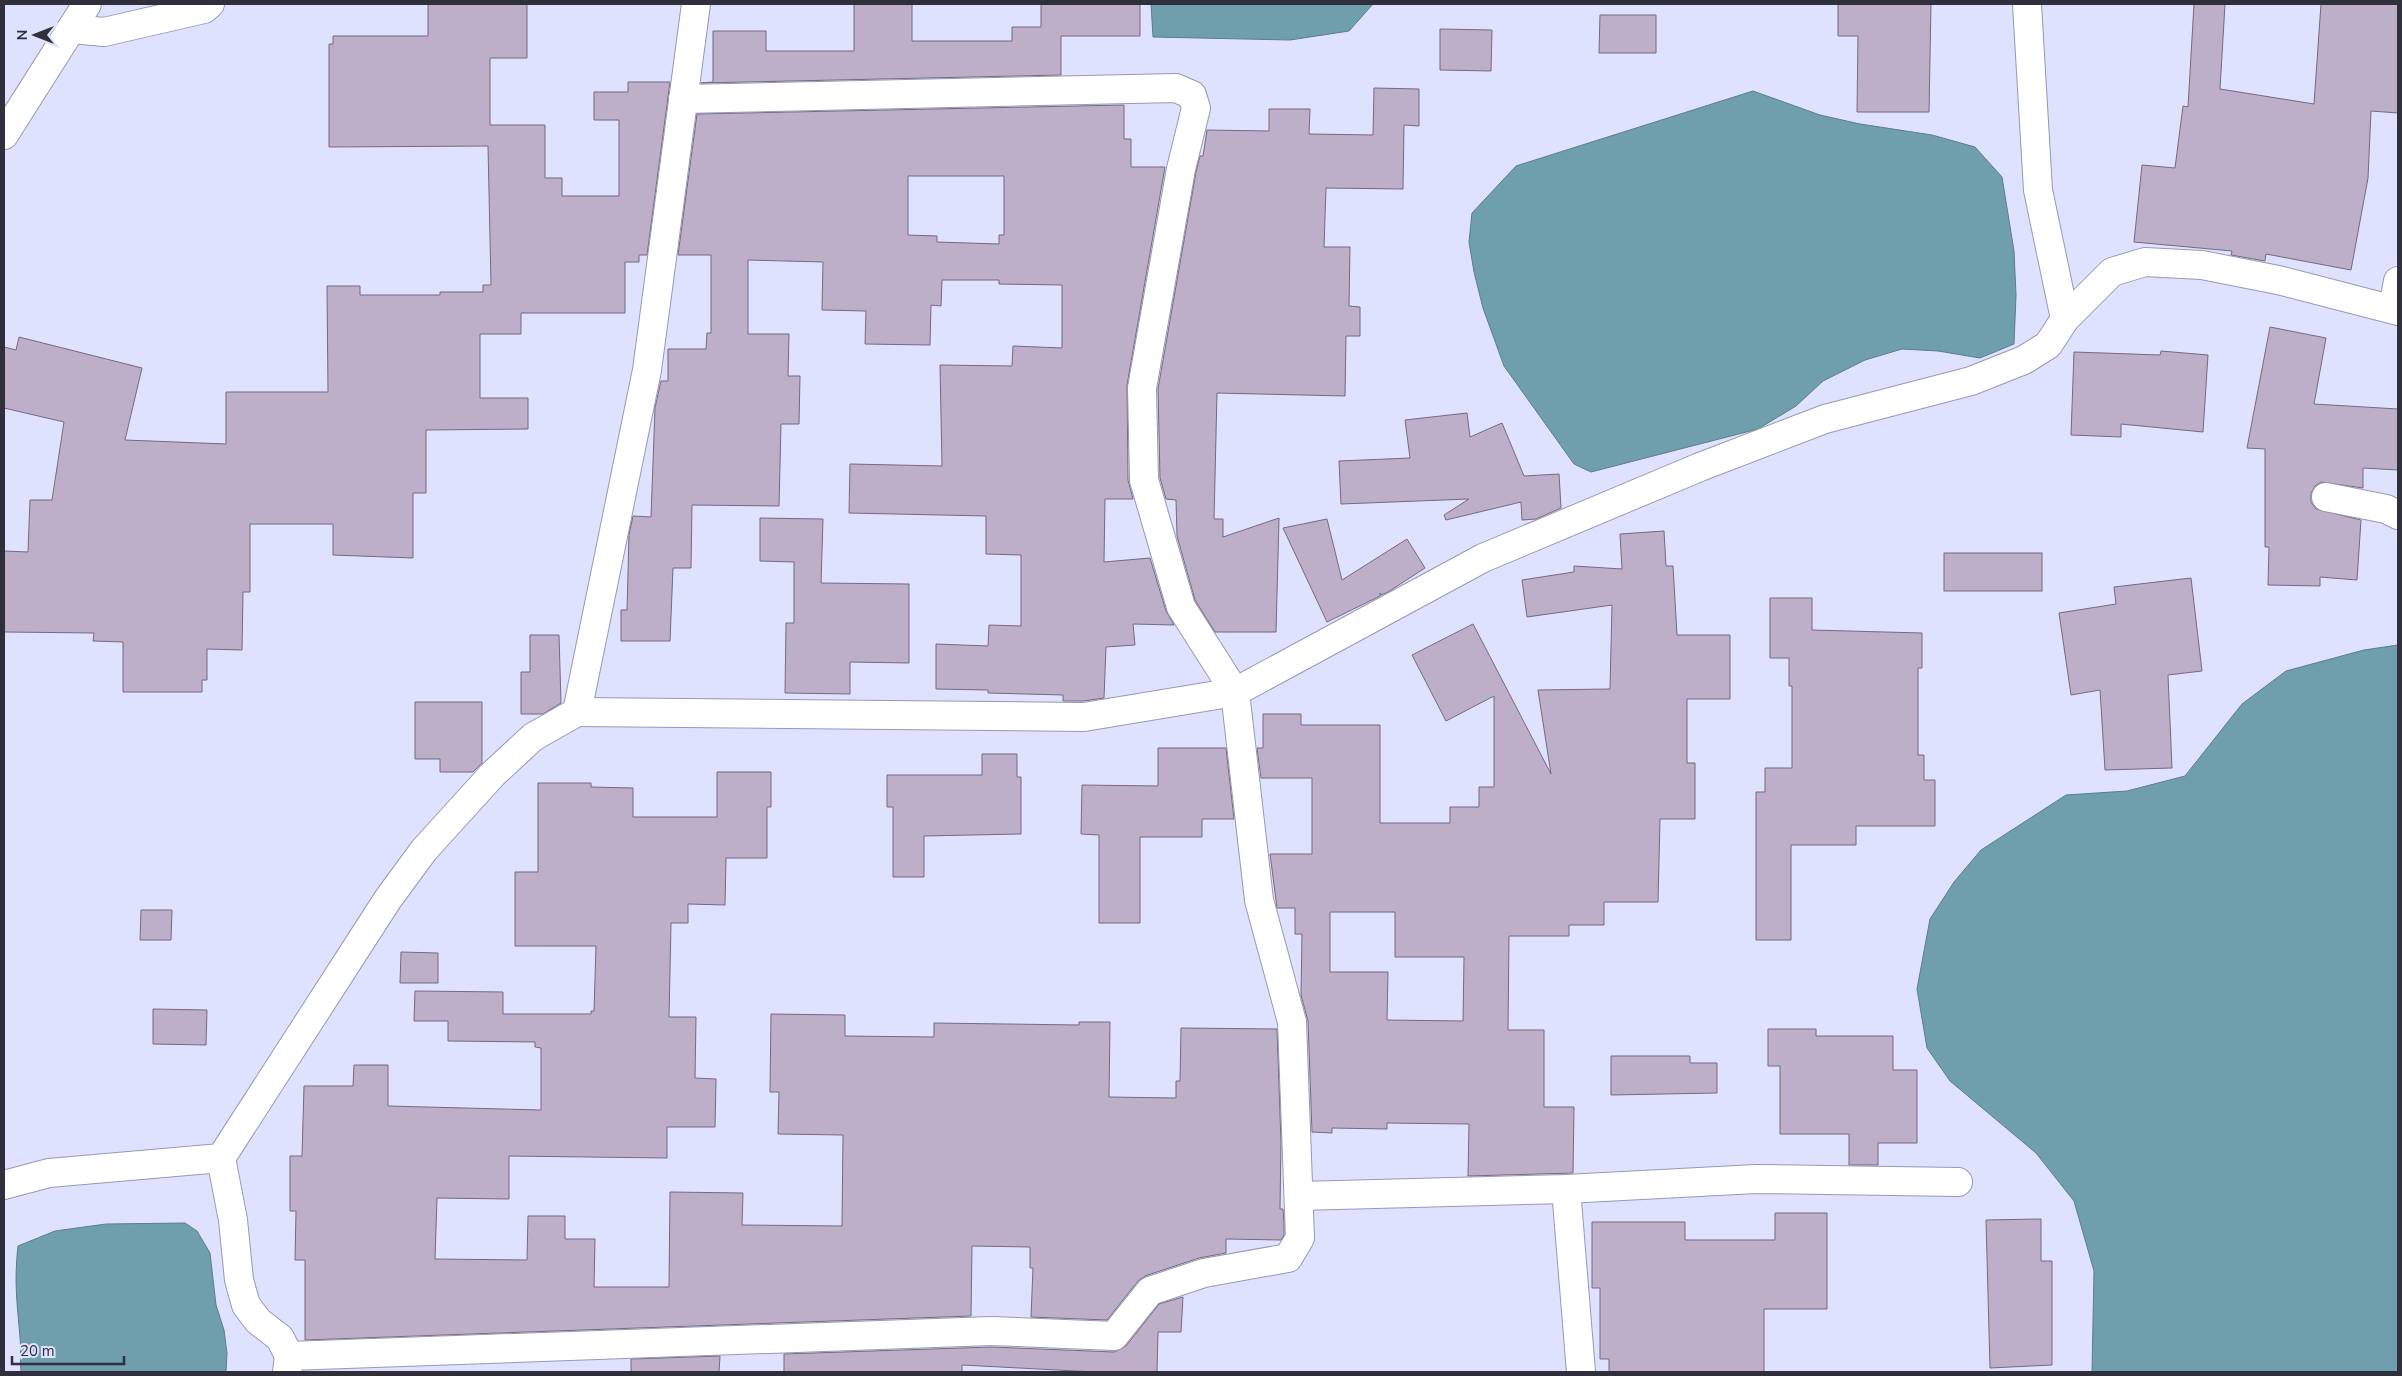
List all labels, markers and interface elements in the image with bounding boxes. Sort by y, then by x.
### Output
north arrow [10,10,60,60]
text: N [13,30,32,40]
scale bar [12,1334,125,1366]
text: 20 m [20,1341,55,1361]

